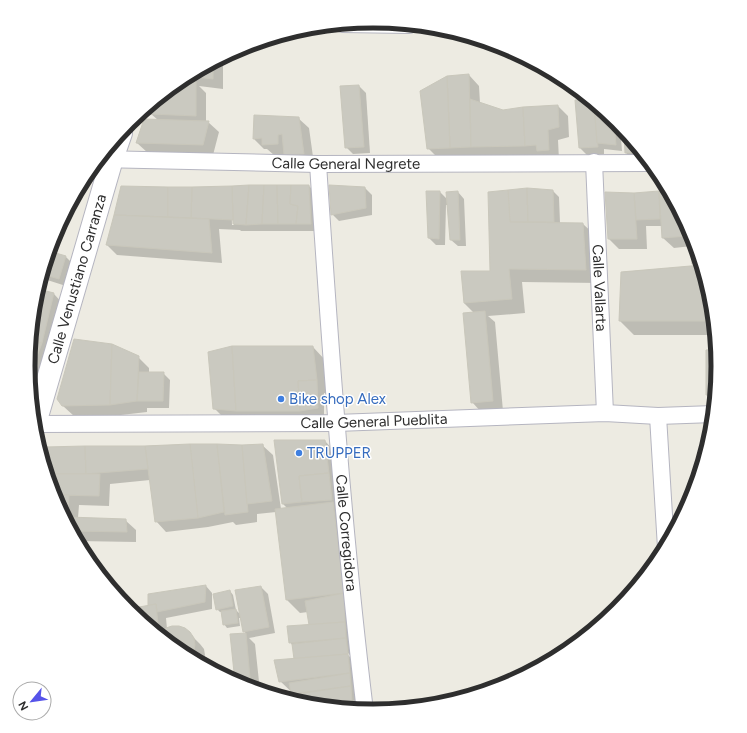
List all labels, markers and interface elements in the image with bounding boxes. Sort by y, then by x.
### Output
street label: Calle General Negrete [271,154,420,173]
street label: Calle Venustiano Carranza [44,192,110,366]
street label: Calle Vallarta [589,244,610,332]
place label: Bike shop Alex [289,390,386,408]
marker: Bike shop Alex [276,394,286,404]
street label: Calle General Pueblita [300,410,448,432]
place label: TRUPPER [307,444,371,462]
marker: TRUPPER [294,448,304,458]
street label: Calle Corregidora [332,474,361,592]
north arrow [12,681,52,721]
text: N [16,699,31,712]

